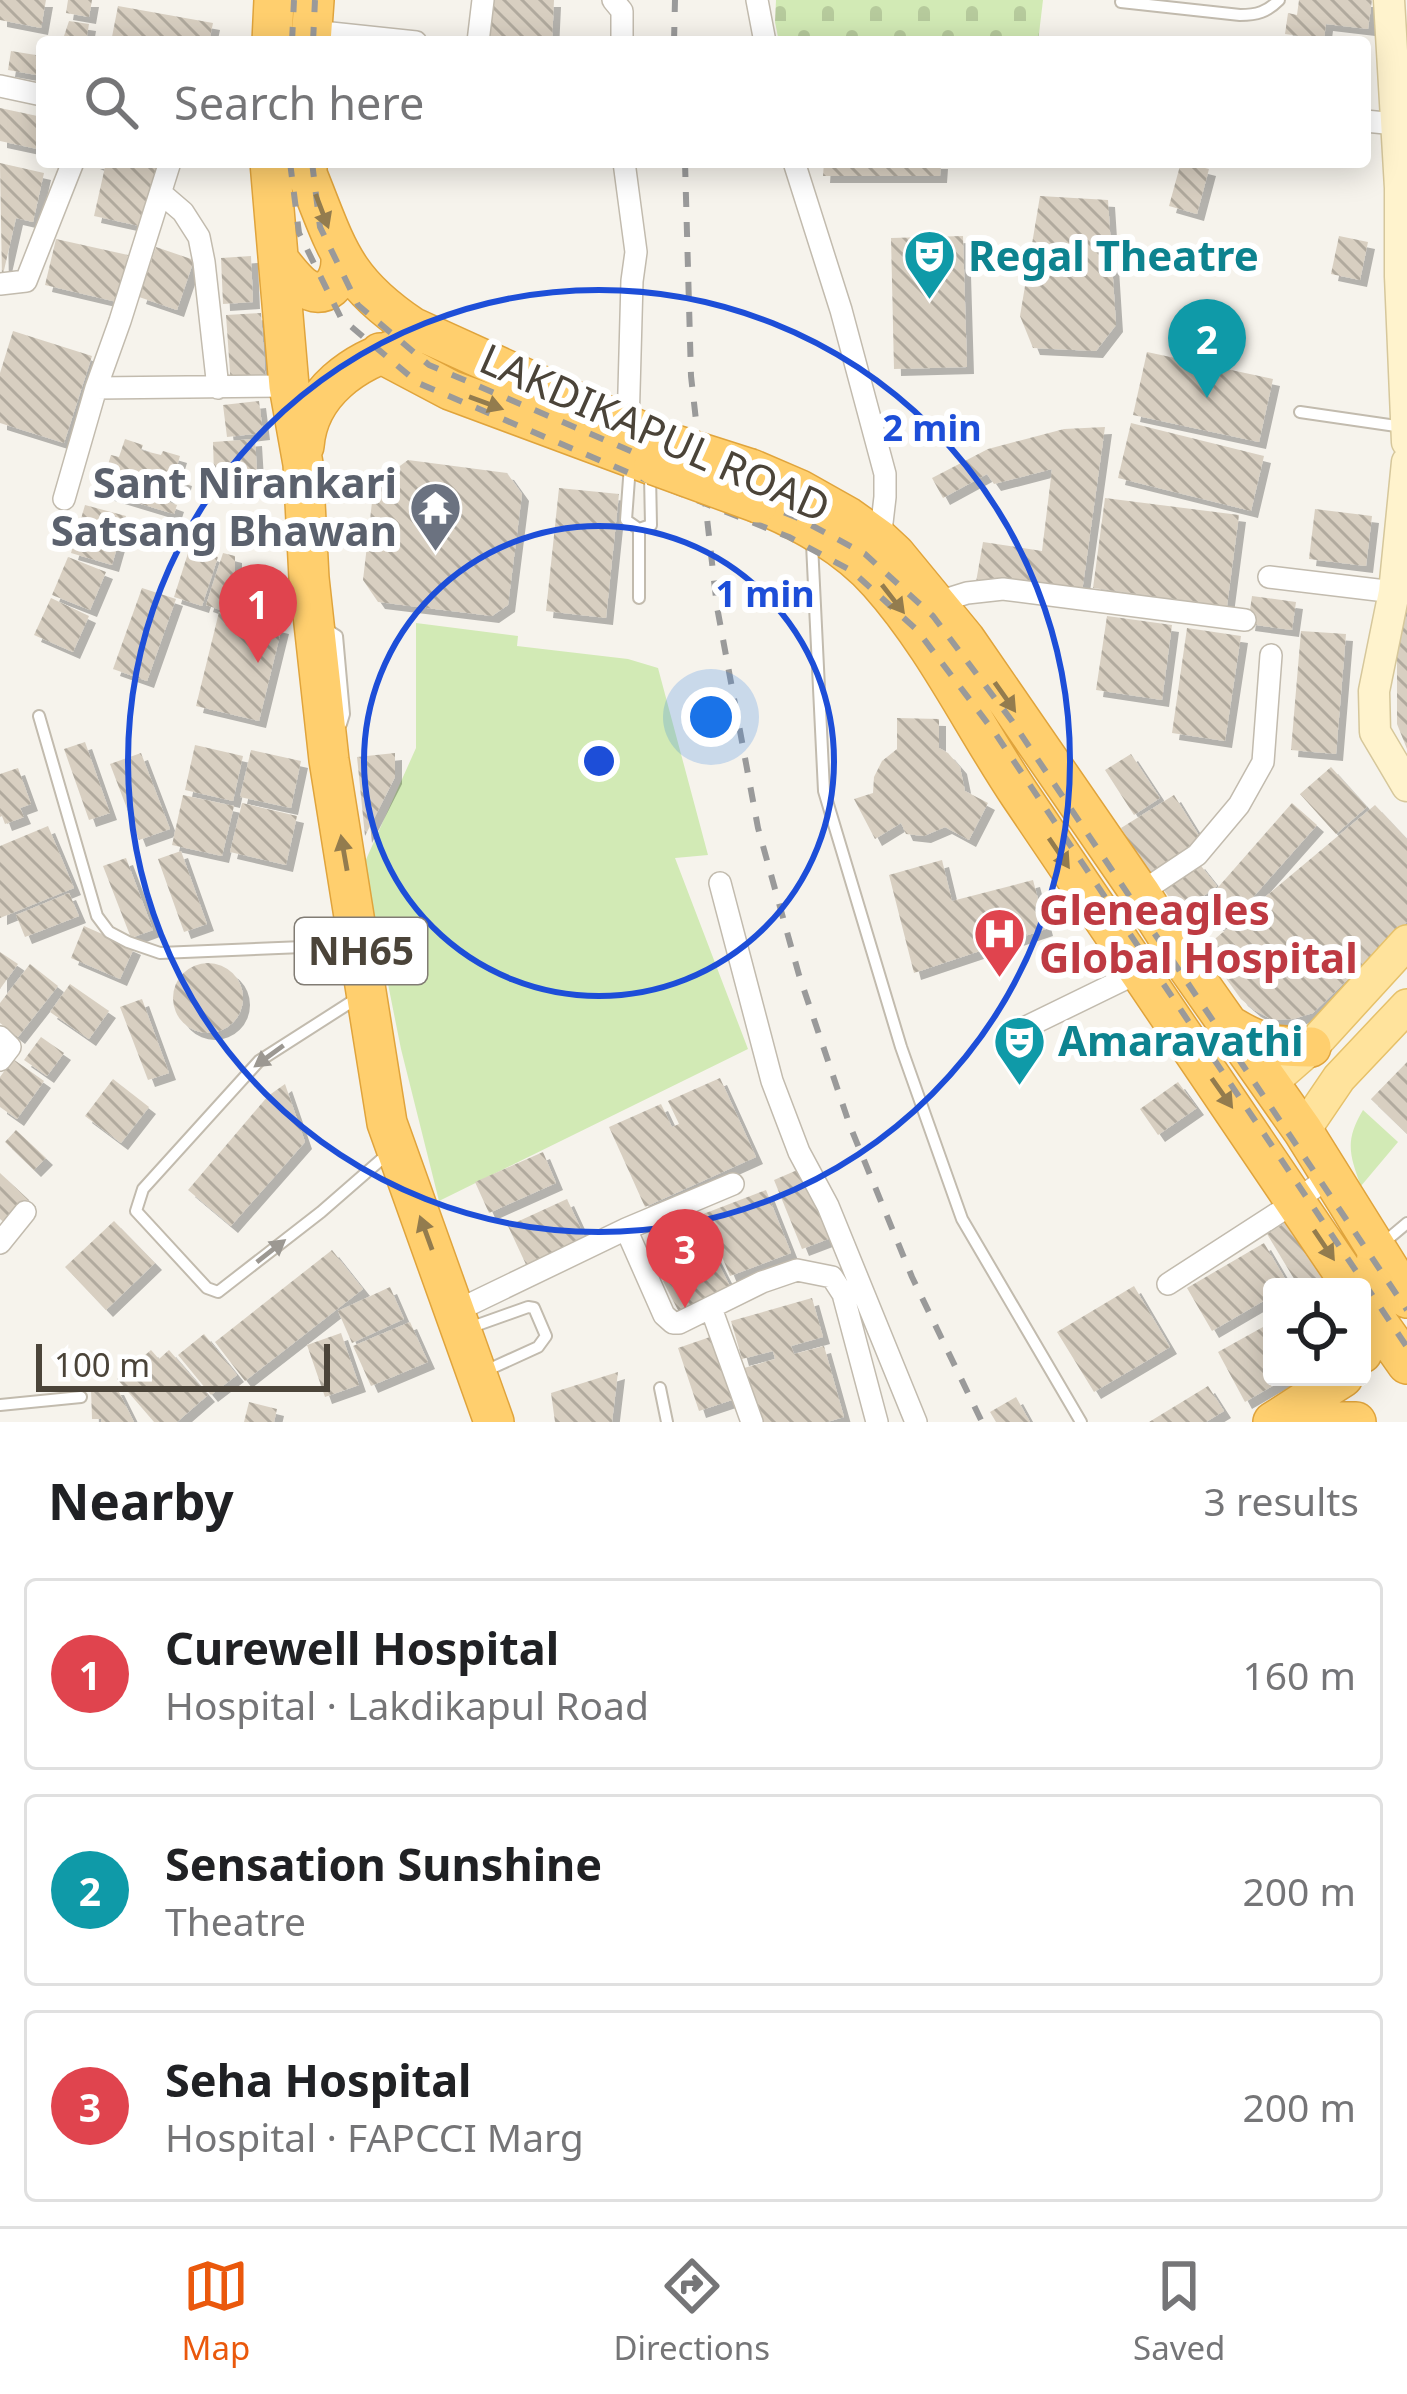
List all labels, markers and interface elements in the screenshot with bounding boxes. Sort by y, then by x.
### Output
search box [36,36,1371,168]
icon: search [78,69,144,135]
text: Search here [174,72,424,133]
one-way arrow [313,193,332,229]
place label: Regal Theatre [968,226,1259,283]
theatre icon: Regal Theatre [901,228,957,302]
pin: 2 [1168,299,1246,398]
street label: LAKDIKAPUL ROAD [472,329,839,534]
one-way arrow [468,395,504,413]
text: 2 min [882,403,982,452]
place label: Sant Nirankari Satsang Bhawan [51,453,397,558]
temple icon: Sant Nirankari Satsang Bhawan [408,479,464,553]
pin: 1 [219,564,297,663]
text: 1 min [715,569,815,618]
one-way arrow [880,584,905,615]
one-way arrow [993,681,1016,714]
your location [681,687,741,747]
centre of rings [578,740,620,782]
one-way arrow [335,834,354,871]
one-way arrow [1047,837,1070,870]
place label: Gleneagles Global Hospital [1039,880,1358,985]
hospital icon: Gleneagles Global Hospital [972,906,1028,980]
road number: NH65 [295,918,427,984]
place label: Amaravathi [1058,1011,1304,1068]
theatre icon: Amaravathi [991,1013,1047,1087]
one-way arrow [253,1044,285,1067]
one-way arrow [1210,1077,1233,1110]
pin: 3 [646,1209,724,1308]
one-way arrow [416,1215,434,1251]
one-way arrow [1312,1228,1335,1261]
one-way arrow [256,1239,287,1264]
map controls [1263,1278,1371,1386]
button: locate [1263,1278,1371,1386]
scale bar [36,1338,330,1391]
text: 100 m [54,1342,150,1387]
text: Nearby [48,1465,234,1535]
text: 3 results [1204,1474,1359,1527]
text: Curewell Hospital [165,1617,559,1678]
text: 1 [79,1648,101,1701]
text: 160 m [1242,1648,1356,1701]
text: Hospital · Lakdikapul Road [165,1678,649,1731]
text: Sensation Sunshine [165,1833,602,1894]
text: 2 [79,1864,101,1917]
text: 200 m [1242,1864,1356,1917]
text: Theatre [165,1894,306,1947]
text: Seha Hospital [165,2049,472,2110]
text: 3 [79,2080,101,2133]
text: 200 m [1242,2080,1356,2133]
text: Hospital · FAPCCI Marg [165,2110,584,2163]
tab: Map [182,2253,250,2370]
tab: Directions [613,2253,770,2370]
tab: Saved [1133,2253,1225,2370]

